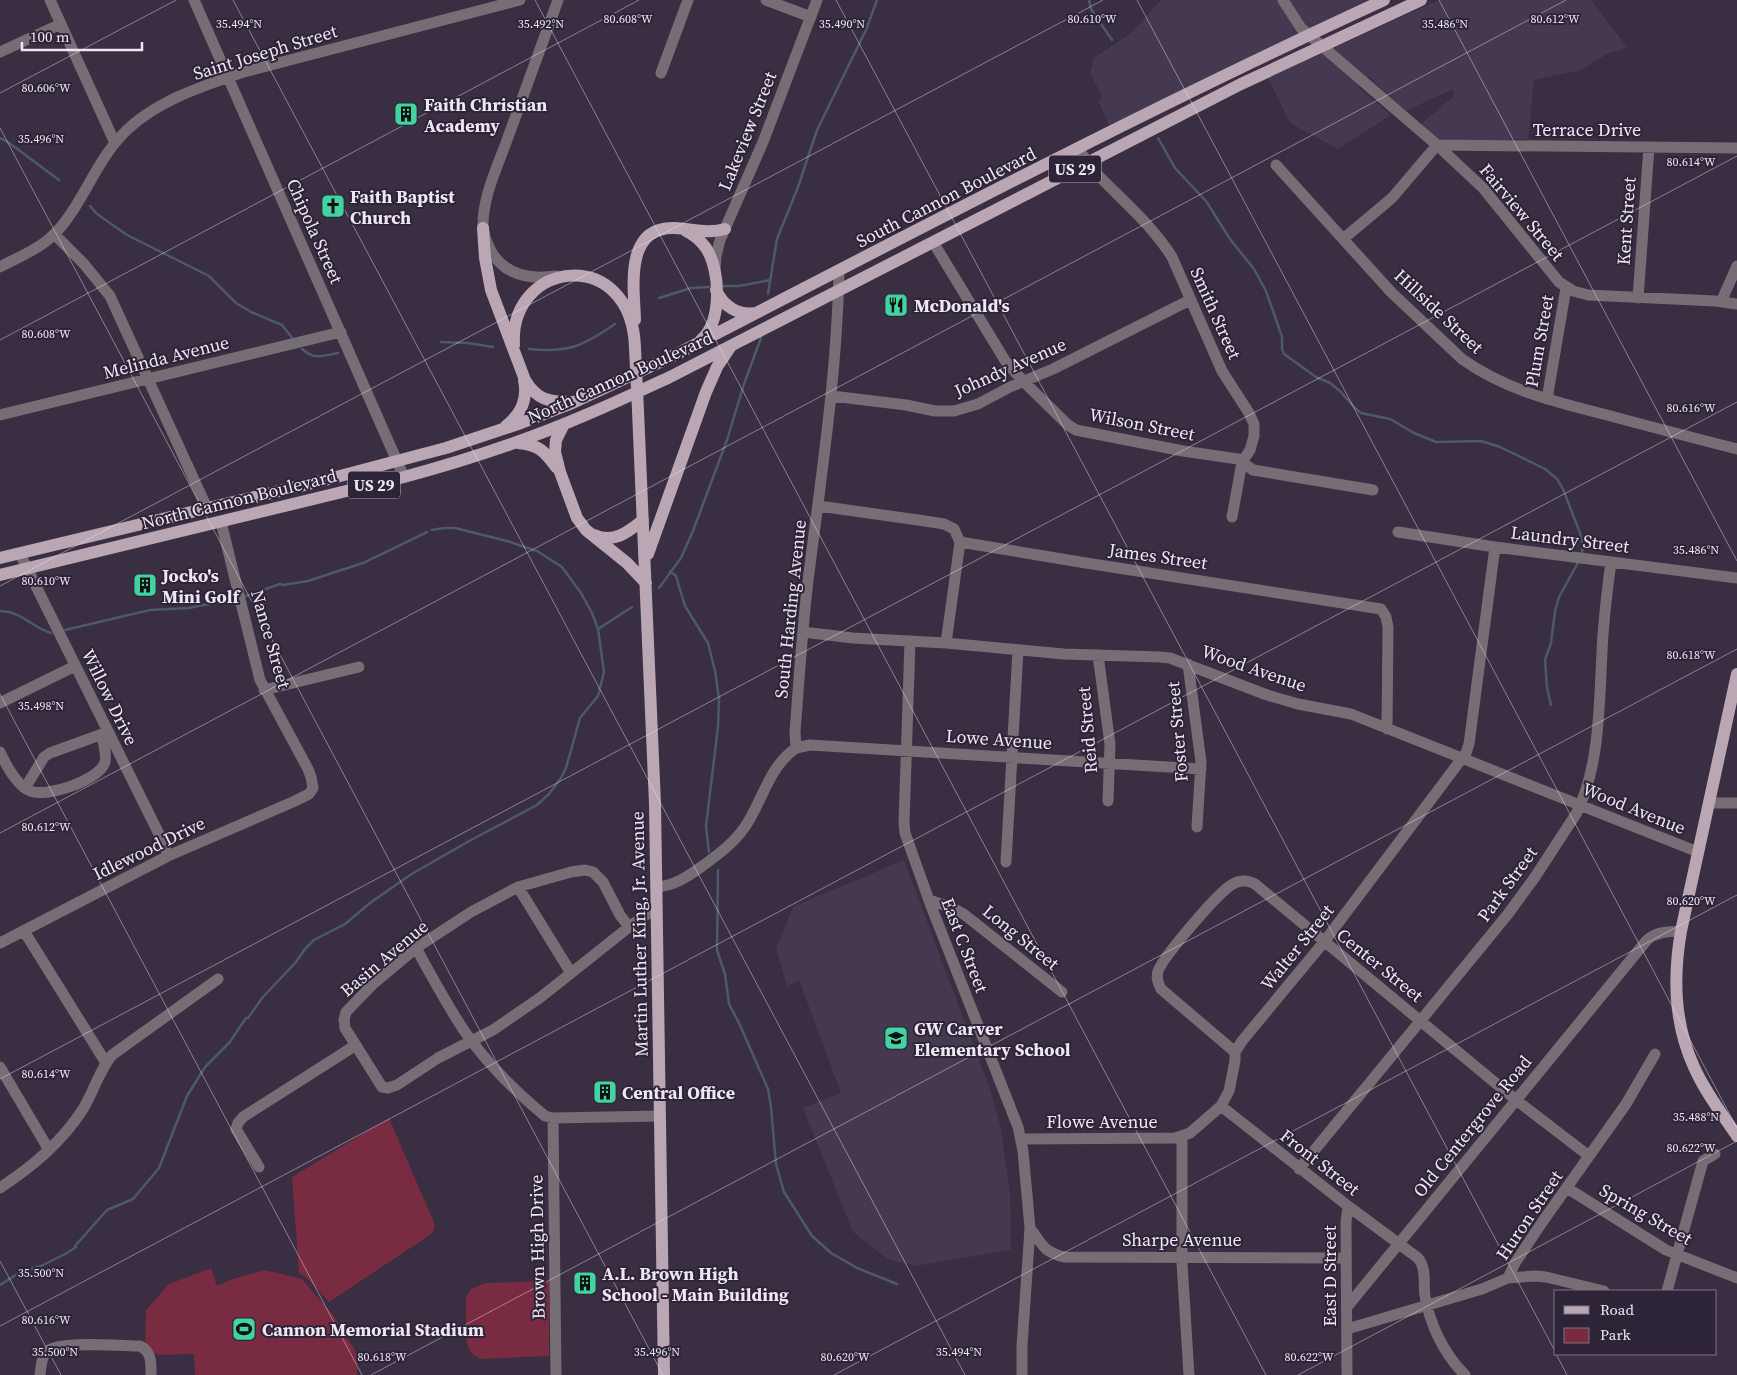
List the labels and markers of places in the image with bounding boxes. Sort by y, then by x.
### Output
place label: Faith Christian Academy [424,92,547,138]
building icon: Faith Christian Academy [393,101,419,127]
place label: Faith Baptist Church [350,184,455,230]
church icon: Faith Baptist Church [320,193,346,219]
restaurant icon: McDonald's [883,292,909,318]
place label: McDonald's [914,293,1010,318]
place label: Jocko's Mini Golf [161,563,242,609]
building icon: Jocko's Mini Golf [132,572,158,598]
place label: GW Carver Elementary School [914,1016,1071,1062]
school or university icon: GW Carver Elementary School [883,1025,909,1051]
building icon: Central Office [592,1079,618,1105]
place label: Central Office [622,1080,735,1105]
place label: A.L. Brown High School - Main Building [602,1261,789,1307]
building icon: A.L. Brown High School - Main Building [572,1270,598,1296]
sports icon: Cannon Memorial Stadium [231,1316,257,1342]
place label: Cannon Memorial Stadium [262,1317,484,1342]

